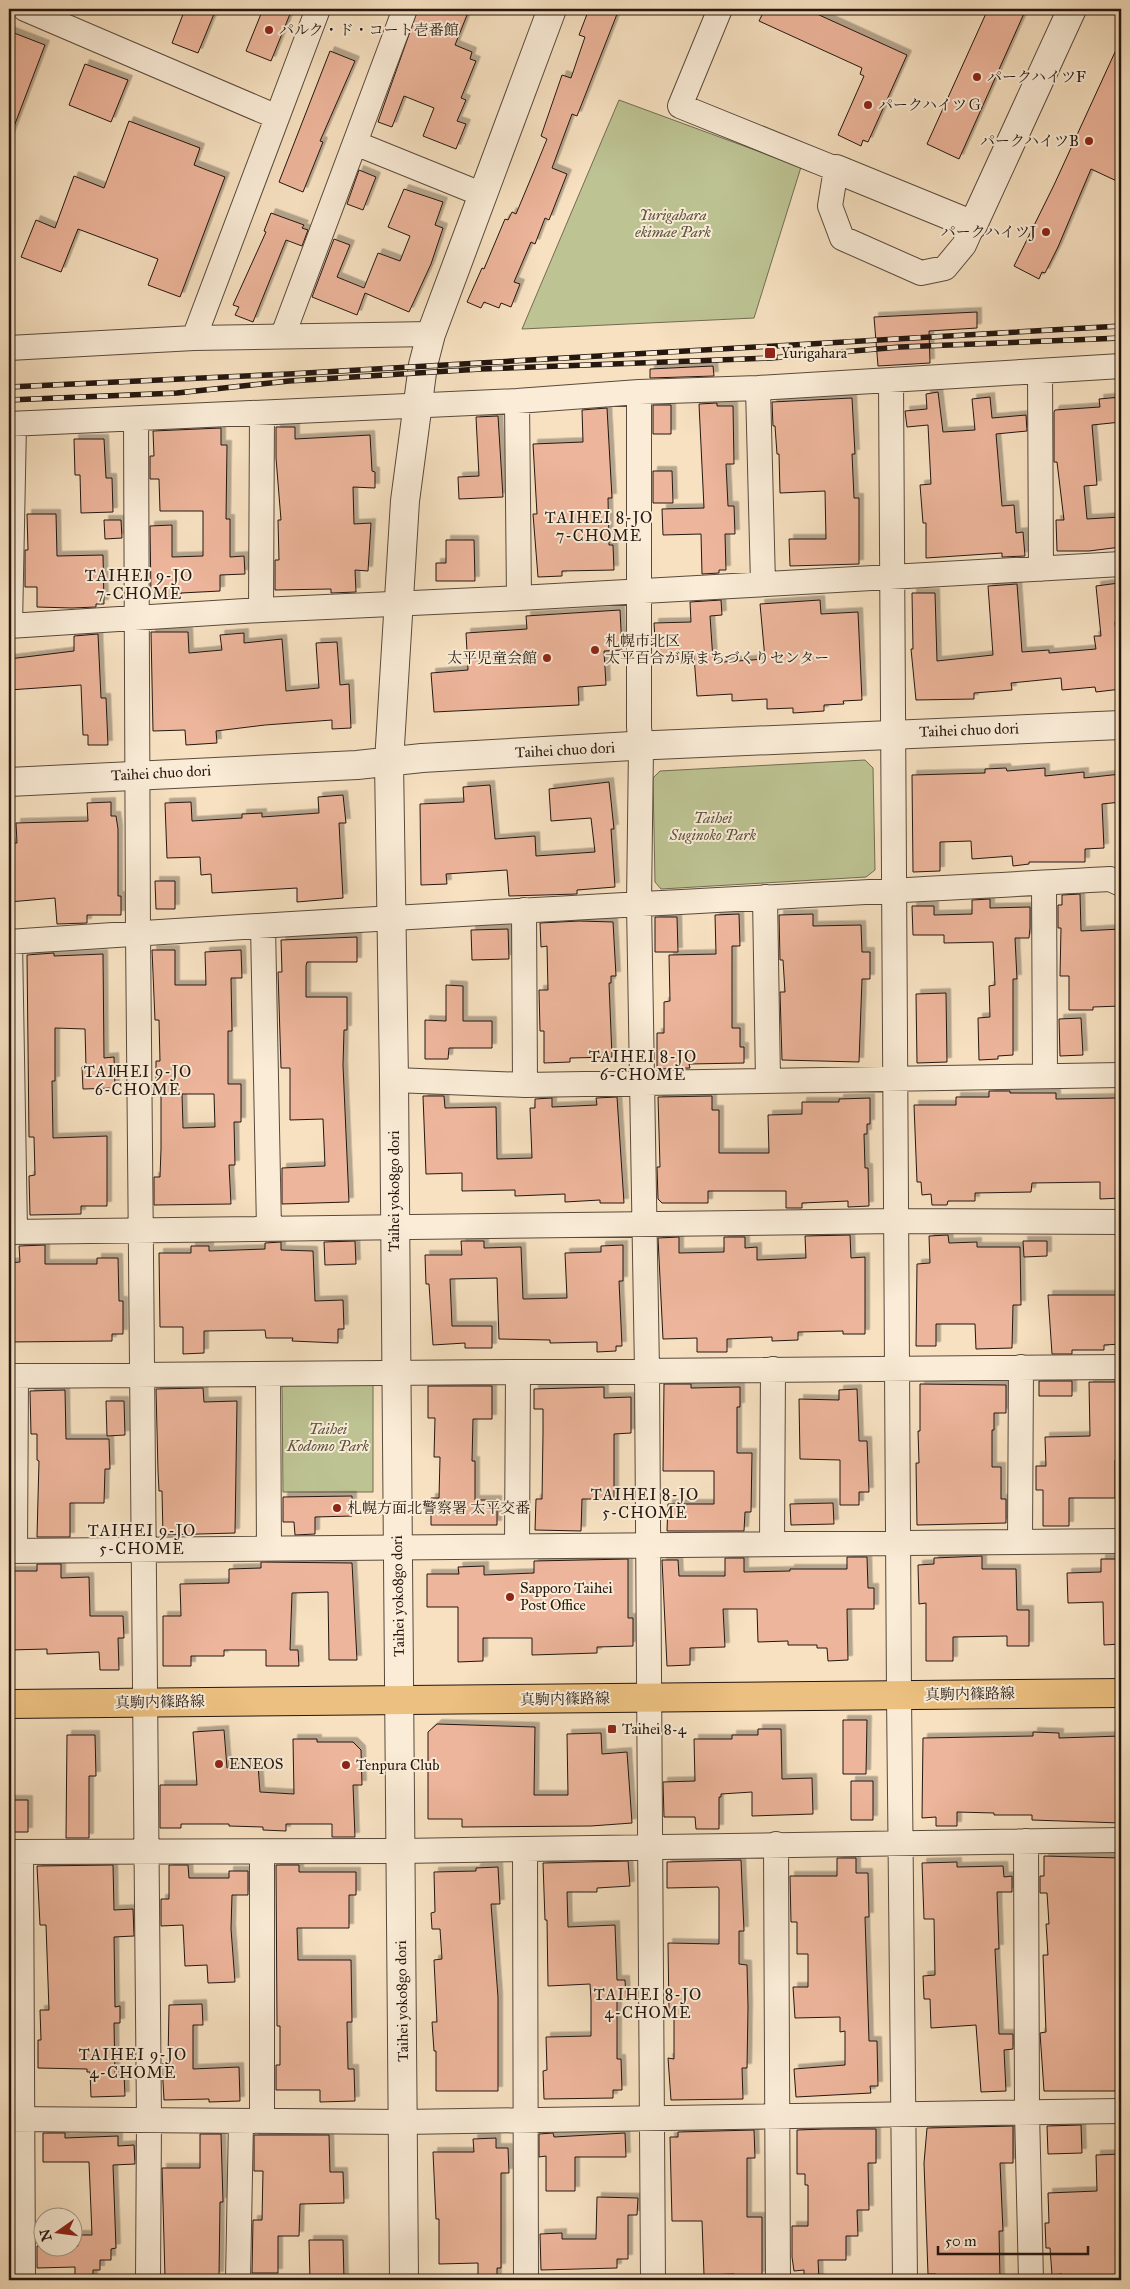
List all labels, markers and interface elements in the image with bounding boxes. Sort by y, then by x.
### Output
place label: パルク・ド・コート壱番館 [279,21,459,39]
marker: パルク・ド・コート壱番館 [263,24,275,36]
place label: パークハイツF [987,68,1086,86]
marker: パークハイツF [971,71,983,83]
place label: パークハイツＧ [878,96,982,114]
marker: パークハイツＧ [862,99,874,111]
place label: パークハイツB [980,132,1079,150]
marker: パークハイツB [1083,135,1095,147]
park label: Yurigahara ekimae Park [635,206,711,241]
place label: パークハイツJ [941,223,1036,242]
marker: パークハイツJ [1040,226,1052,238]
place label: Yurigahara [781,344,848,362]
marker: Yurigahara [763,346,777,360]
district label: TAIHEI 8-JO 7-CHOME [545,508,653,545]
district label: TAIHEI 9-JO 7-CHOME [85,566,193,603]
place label: 札幌市北区 太平百合が原まちづくりセンター [605,632,829,667]
marker: 札幌市北区 太平百合が原まちづくりセンター [589,644,601,656]
place label: 太平児童会館 [447,649,537,667]
marker: 太平児童会館 [541,652,553,664]
street label: Taihei chuo dori [919,719,1019,741]
street label: Taihei chuo dori [515,738,615,762]
street label: Taihei chuo dori [111,761,211,785]
park label: Taihei Suginoko Park [669,809,756,844]
district label: TAIHEI 8-JO 6-CHOME [589,1047,697,1084]
district label: TAIHEI 9-JO 6-CHOME [84,1062,192,1099]
street label: Taihei yoko8go dori [385,1130,403,1252]
park label: Taihei Kodomo Park [286,1420,369,1455]
district label: TAIHEI 8-JO 5-CHOME [591,1485,699,1522]
place label: 札幌方面北警察署 太平交番 [347,1499,530,1517]
marker: 札幌方面北警察署 太平交番 [331,1502,343,1514]
district label: TAIHEI 9-JO 5-CHOME [88,1521,196,1558]
street label: Taihei yoko8go dori [388,1535,408,1657]
place label: Sapporo Taihei Post Office [520,1579,613,1614]
marker: Sapporo Taihei Post Office [504,1591,516,1603]
street label: 真駒内篠路線 [925,1684,1015,1704]
street label: 真駒内篠路線 [520,1689,610,1709]
street label: 真駒内篠路線 [115,1692,205,1712]
place label: Taihei 8-4 [622,1720,687,1738]
marker: Taihei 8-4 [606,1723,618,1735]
place label: ENEOS [229,1755,283,1773]
place label: Tenpura Club [356,1756,440,1774]
marker: ENEOS [213,1758,225,1770]
marker: Tenpura Club [340,1759,352,1771]
street label: Taihei yoko8go dori [392,1940,412,2062]
district label: TAIHEI 8-JO 4-CHOME [594,1985,702,2022]
district label: TAIHEI 9-JO 4-CHOME [79,2045,187,2082]
north arrow [32,2206,82,2256]
scale bar [938,2224,1088,2256]
text: N [36,2227,56,2243]
text: 50 m [945,2232,977,2250]

